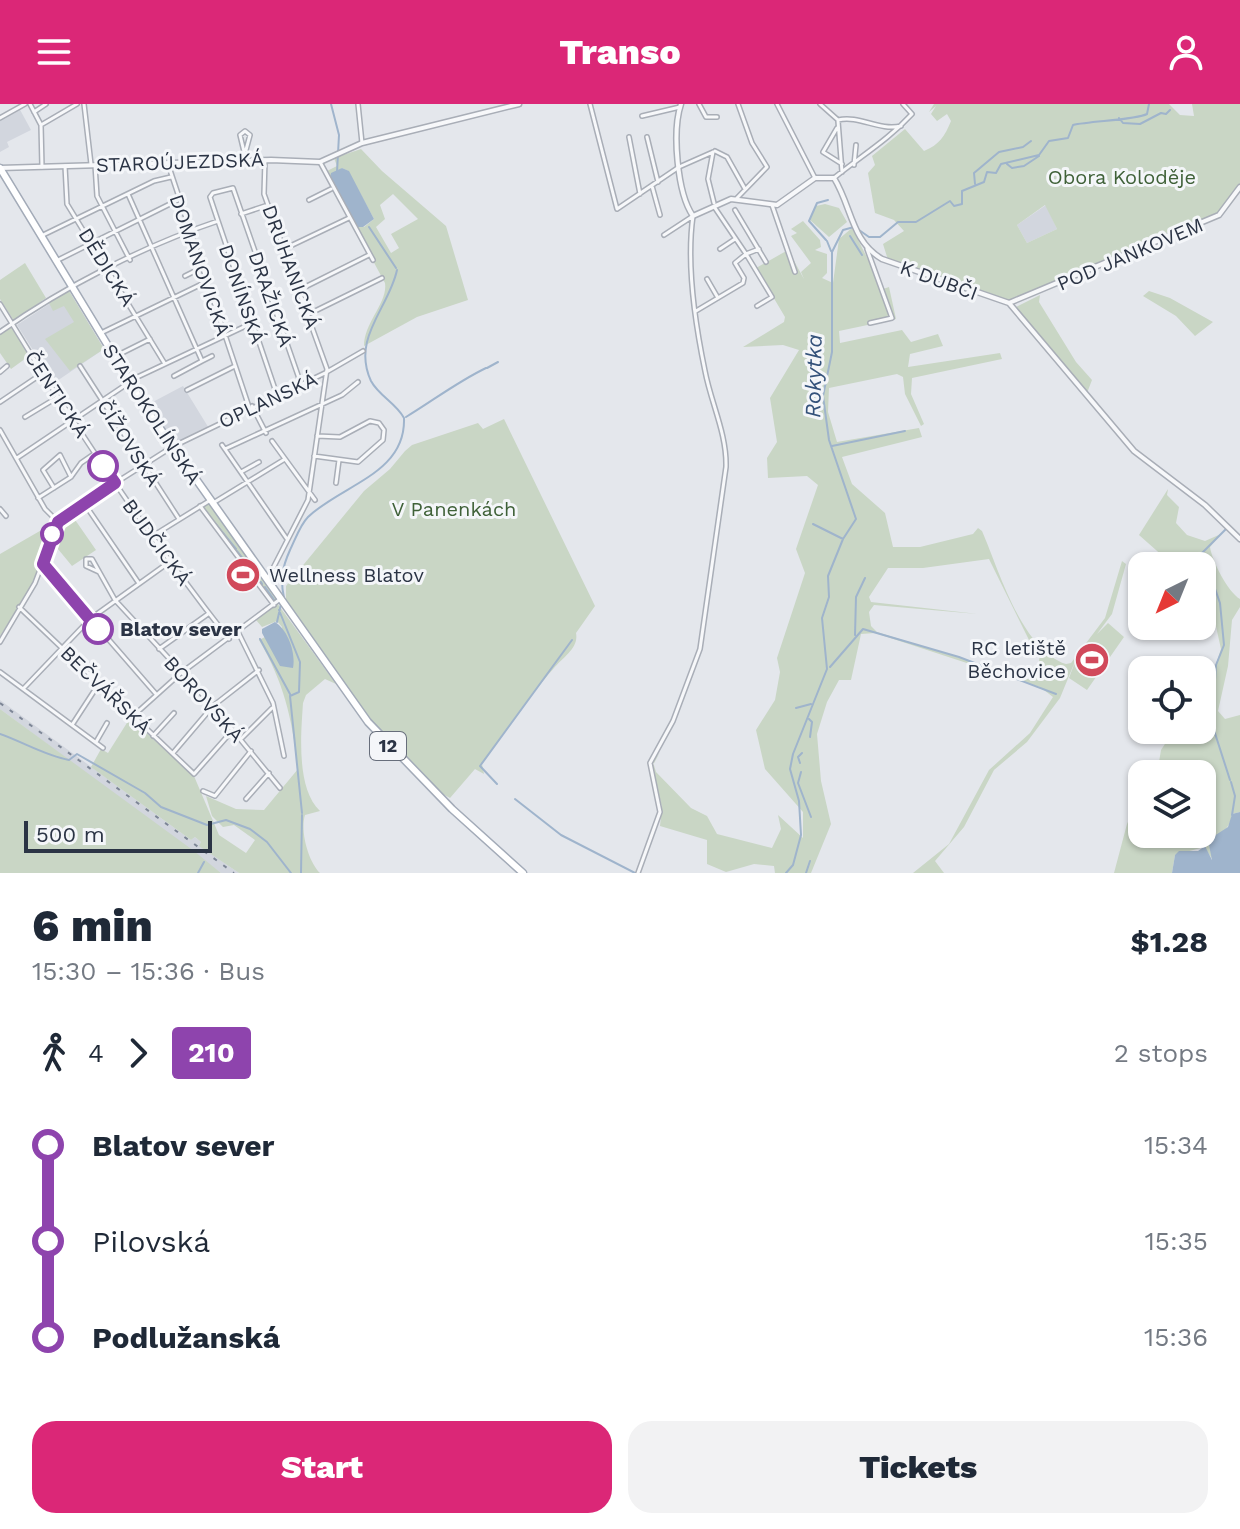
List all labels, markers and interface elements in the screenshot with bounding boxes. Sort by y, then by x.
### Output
icon: menu [32,30,76,74]
icon: person [1164,30,1208,74]
text: Transo [559,31,681,73]
street label: STAROÚJEZDSKÁ [96,147,264,177]
park label: Obora Koloděje [1048,165,1196,189]
street label: DOMANOVICKÁ [165,191,235,339]
street label: DRUHANICKÁ [257,202,325,332]
street label: POD JANKOVEM [1053,212,1207,296]
street label: DĚDICKÁ [74,224,140,310]
street label: DONÍNSKÁ [214,241,270,347]
street label: DRAŽICKÁ [243,248,299,350]
street label: K DUBČI [897,255,981,305]
water label: Rokytka [800,334,827,418]
street label: STAROKOLÍNSKÁ [98,339,206,489]
street label: ČENTICKÁ [20,346,94,442]
street label: OPLANSKÁ [215,367,321,433]
street label: ČÍŽOVSKÁ [92,395,166,491]
unlabelled marker [88,451,118,481]
street label: BUDČICKÁ [118,494,196,590]
park label: V Panenkách [392,497,516,521]
unlabelled marker [41,523,63,545]
north arrow [1128,552,1216,640]
map controls [1128,552,1216,848]
sports icon: Wellness Blatov [224,556,262,594]
place label: Wellness Blatov [269,563,425,587]
marker: Blatov sever [83,614,113,644]
place label: Blatov sever [120,617,242,641]
place label: RC letiště Běchovice [967,636,1066,683]
street label: BEČVÁŘSKÁ [56,641,156,739]
sports icon: RC letiště Běchovice [1073,641,1111,679]
street label: BOROVSKÁ [159,651,249,747]
button: locate [1128,656,1216,744]
road number: 12 [370,732,406,760]
button: layers [1128,760,1216,848]
scale bar [24,817,212,853]
text: 500 m [36,822,105,847]
text: 6 min [32,900,153,952]
text: $1.28 [1130,924,1208,959]
text: 15:30 – 15:36 · Bus [32,956,265,986]
icon: walk [32,1031,76,1075]
icon: forward [116,1031,160,1075]
text: 210 [188,1036,235,1069]
text: 4 [88,1038,104,1068]
text: 2 stops [1114,1038,1208,1068]
text: Blatov sever [92,1128,275,1163]
text: 15:34 [1144,1130,1208,1160]
text: Pilovská [92,1224,210,1259]
text: 15:35 [1145,1226,1208,1256]
text: Podlužanská [92,1320,280,1355]
text: 15:36 [1144,1322,1208,1352]
button: Start [32,1421,612,1513]
button: Tickets [628,1421,1208,1513]

